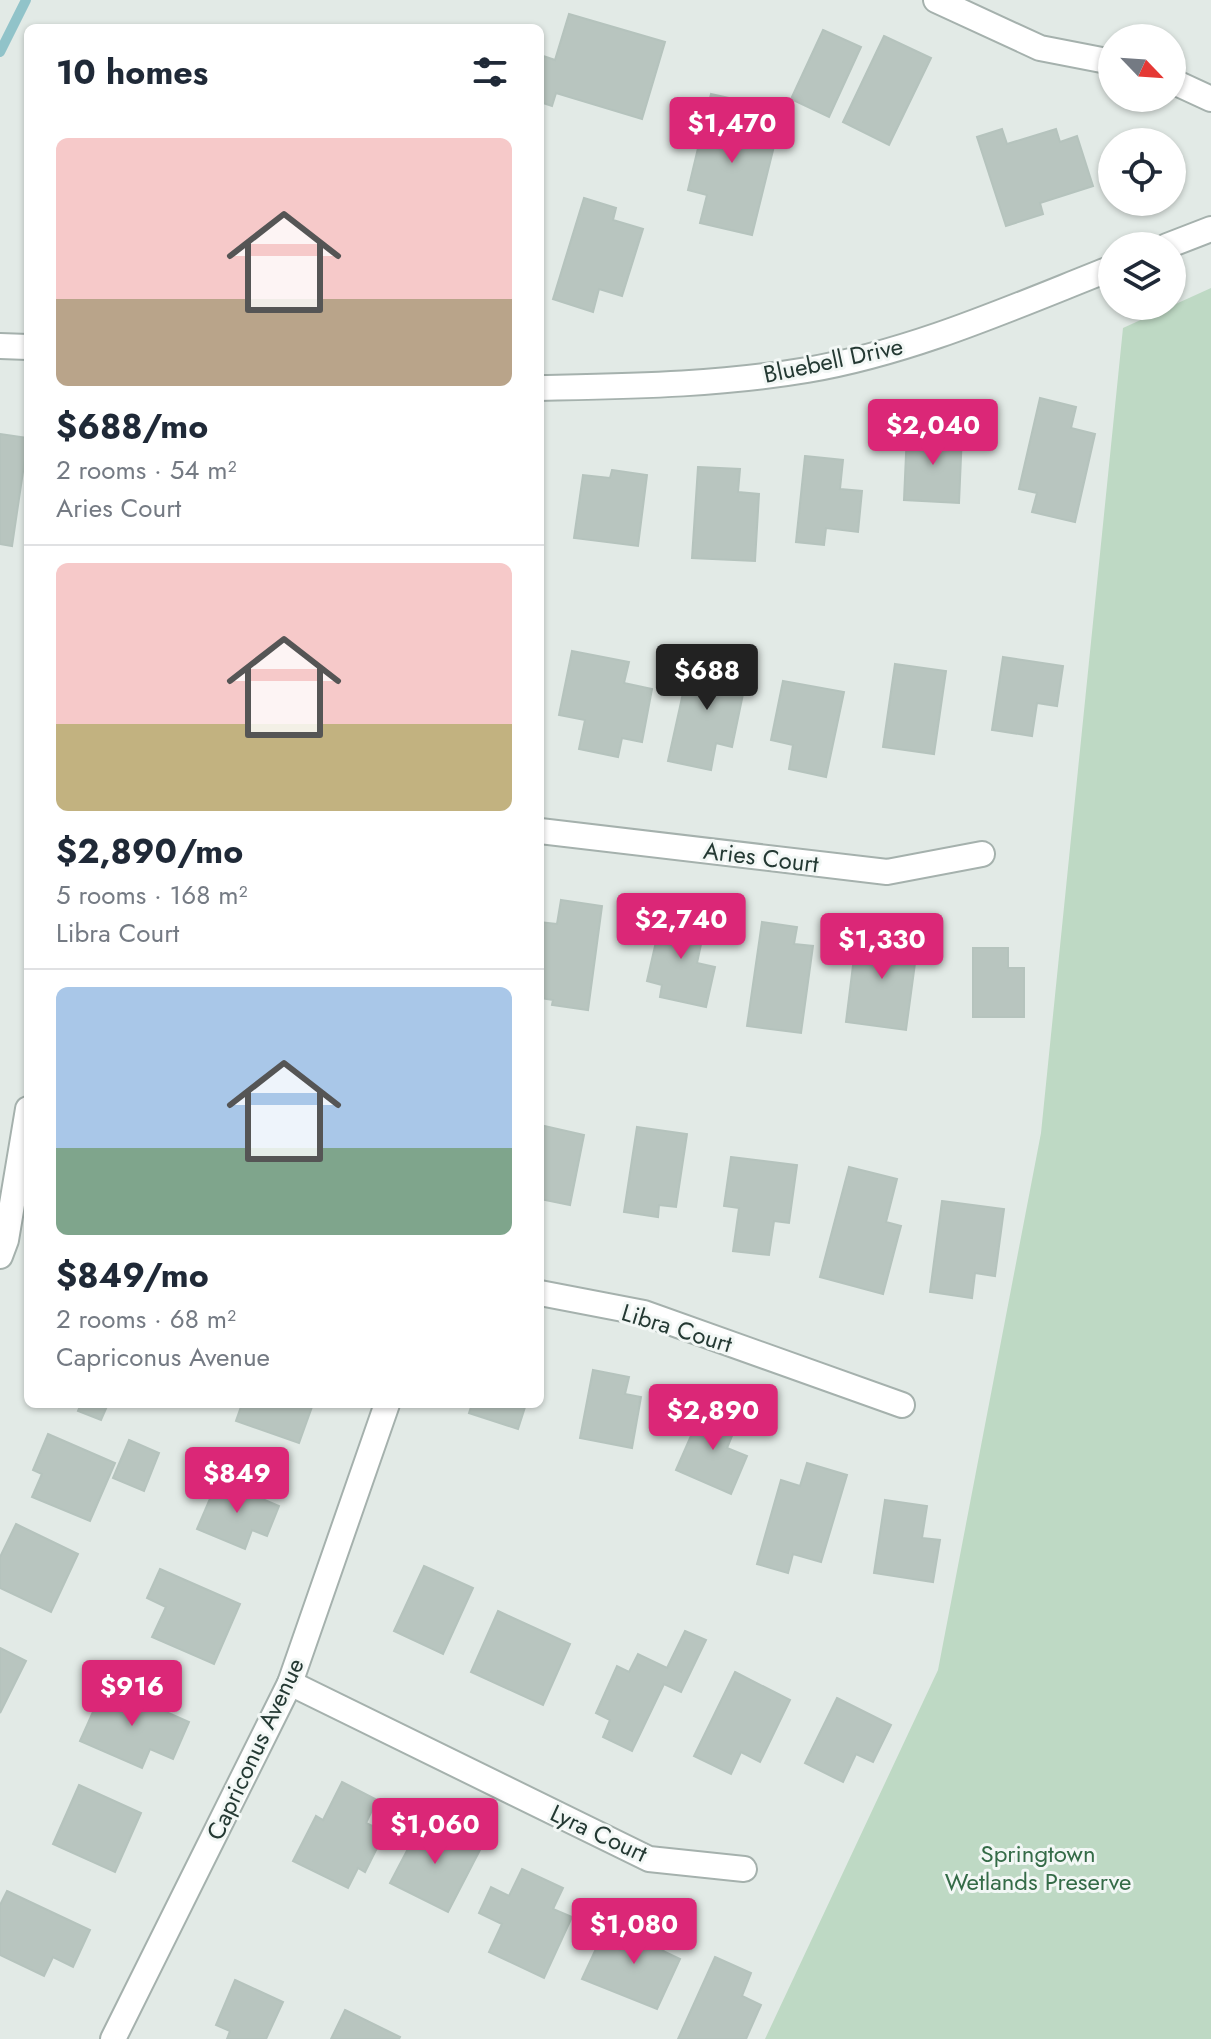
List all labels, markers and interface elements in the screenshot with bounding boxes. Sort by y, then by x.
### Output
north arrow [1098,24,1186,112]
map controls [1098,24,1186,320]
text: 10 homes [56,48,208,97]
icon: filters [468,50,512,94]
pin: $1,470 [667,97,797,165]
text: $1,470 [688,104,776,142]
button: locate [1098,128,1186,216]
icon: home [212,190,356,334]
button: layers [1098,232,1186,320]
street label: Bluebell Drive [760,328,906,392]
pin: $2,040 [868,399,998,467]
text: $688/mo [56,402,208,451]
text: $2,040 [886,406,980,444]
text: 2 rooms · 54 m² [56,451,237,489]
text: Aries Court [56,489,181,527]
icon: home [212,615,356,759]
pin: $688 [660,644,754,712]
text: $688 [674,651,740,689]
text: $2,890/mo [56,827,243,876]
street label: Aries Court [701,833,821,881]
text: 5 rooms · 168 m² [56,876,248,914]
pin: $2,740 [616,893,746,961]
text: $2,740 [635,900,727,938]
pin: $1,330 [817,913,947,981]
text: Libra Court [56,914,179,952]
text: $1,330 [838,920,926,958]
icon: home [212,1039,356,1183]
text: $849/mo [56,1251,209,1300]
street label: Libra Court [617,1295,737,1361]
text: 2 rooms · 68 m² [56,1300,236,1338]
text: Capriconus Avenue [56,1338,270,1376]
pin: $2,890 [648,1384,778,1452]
text: $2,890 [667,1391,759,1429]
pin: $849 [190,1447,284,1515]
text: $849 [203,1454,271,1492]
street label: Capriconus Avenue [197,1652,313,1846]
pin: $916 [85,1660,179,1728]
text: $916 [100,1667,164,1705]
street label: Lyra Court [545,1795,653,1871]
pin: $1,060 [370,1798,500,1866]
text: $1,060 [390,1805,480,1843]
park label: Springtown Wetlands Preserve [945,1836,1131,1899]
pin: $1,080 [569,1898,699,1966]
text: $1,080 [590,1905,678,1943]

